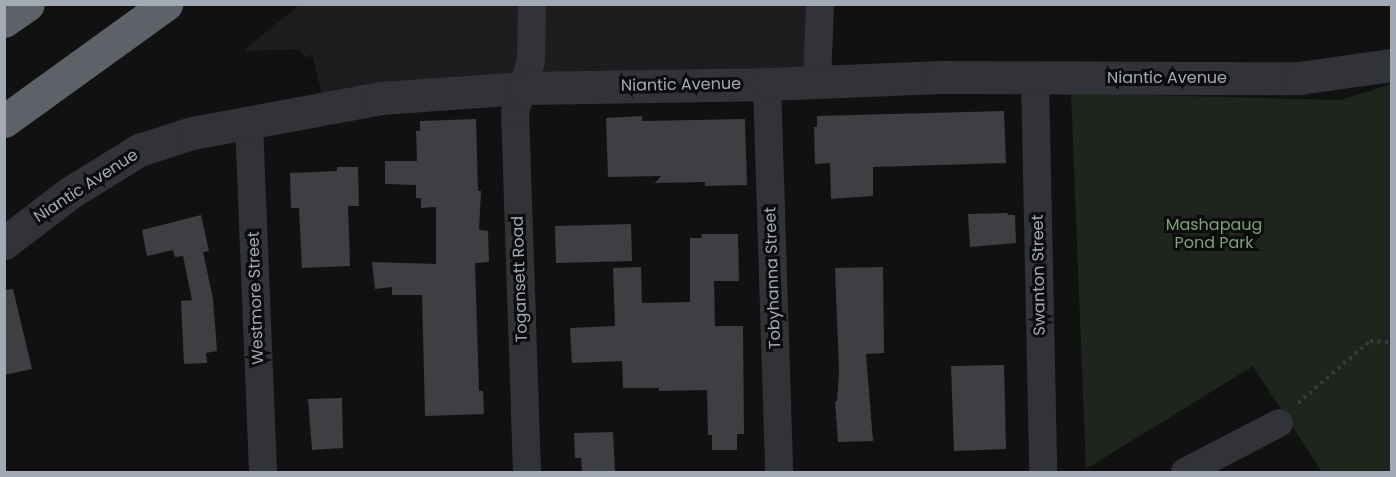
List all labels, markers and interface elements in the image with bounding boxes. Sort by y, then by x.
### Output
street label: Niantic Avenue [1107,68,1227,88]
street label: Niantic Avenue [621,74,741,96]
street label: Niantic Avenue [30,145,142,227]
street label: Tobyhanna Street [761,207,785,349]
street label: Swanton Street [1028,214,1050,336]
street label: Togansett Road [508,215,532,343]
park label: Mashapaug Pond Park [1166,215,1262,253]
street label: Westmore Street [244,231,268,365]

